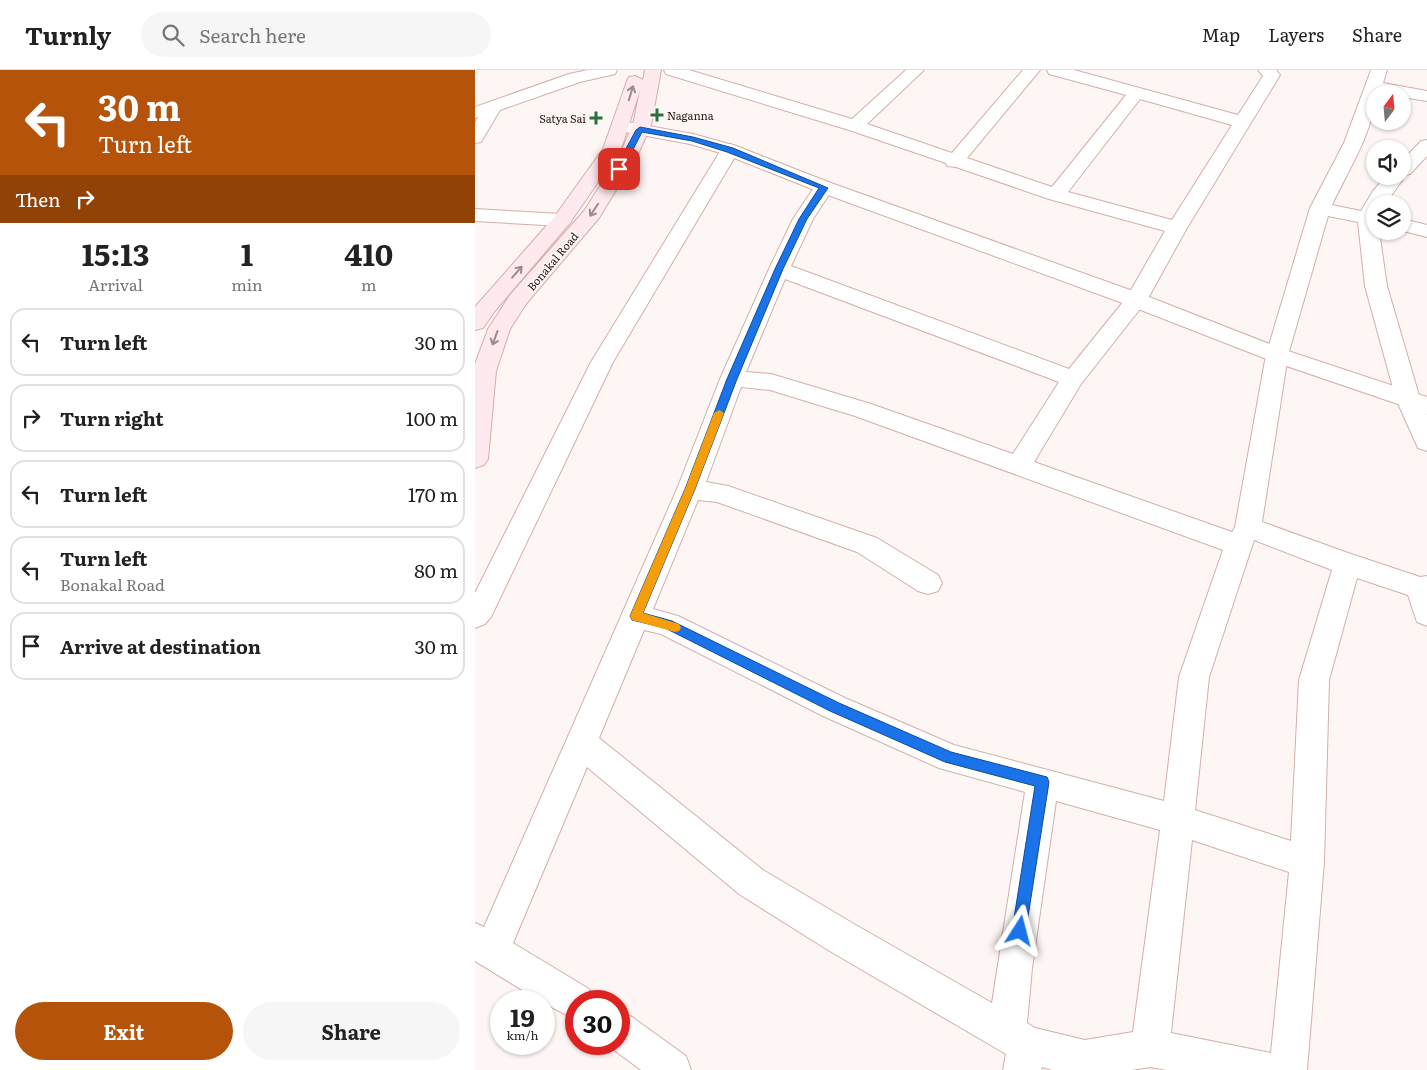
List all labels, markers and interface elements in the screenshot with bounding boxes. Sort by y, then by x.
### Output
search box [141,12,491,57]
text: Turnly [25,17,111,52]
icon: search [159,21,187,49]
text: Search here [199,21,306,49]
text: Map [1202,21,1240,48]
text: Layers [1268,21,1324,48]
text: Share [1352,21,1402,48]
text: 30 m [98,80,181,132]
one-way arrow [627,85,637,101]
north arrow [1366,85,1411,130]
map controls [1366,85,1411,240]
icon: left [15,90,80,155]
place label: Naganna [667,107,714,123]
marker: Naganna [651,109,663,121]
place label: Satya Sai [539,110,586,126]
marker: Satya Sai [590,112,602,124]
text: Turn left [98,127,192,160]
button: sound [1366,140,1411,185]
pin [598,148,640,190]
icon: arrive [605,155,633,183]
text: Then [15,185,61,213]
icon: right [71,185,99,213]
button: layers [1366,195,1411,240]
one-way arrow [589,203,599,217]
street label: Bonakal Road [523,228,581,294]
text: 15:13 [82,231,149,275]
text: 1 [241,231,253,275]
text: 410 [344,231,393,275]
one-way arrow [511,266,522,279]
text: Arrival [88,272,143,296]
text: min [231,272,263,296]
text: m [361,272,377,296]
icon: left [17,328,45,356]
text: Turn left [60,328,147,356]
text: 30 m [414,328,458,356]
one-way arrow [490,330,499,345]
icon: right [17,404,45,432]
text: Turn right [60,404,164,432]
text: 100 m [406,404,458,432]
icon: left [17,480,45,508]
text: Turn left [60,480,147,508]
text: 170 m [408,480,458,508]
text: Turn left [60,544,147,572]
icon: left [17,556,45,584]
text: 80 m [414,556,458,584]
text: Bonakal Road [60,572,165,596]
icon: arrive [17,632,45,660]
text: Arrive at destination [60,632,261,660]
text: 30 m [414,632,458,660]
position arrow [993,904,1045,956]
speed limit sign: 30 [565,990,630,1055]
text: 19 [510,998,535,1035]
button: Exit [15,1002,233,1060]
button: Share [243,1002,460,1060]
text: km/h [507,1026,538,1044]

